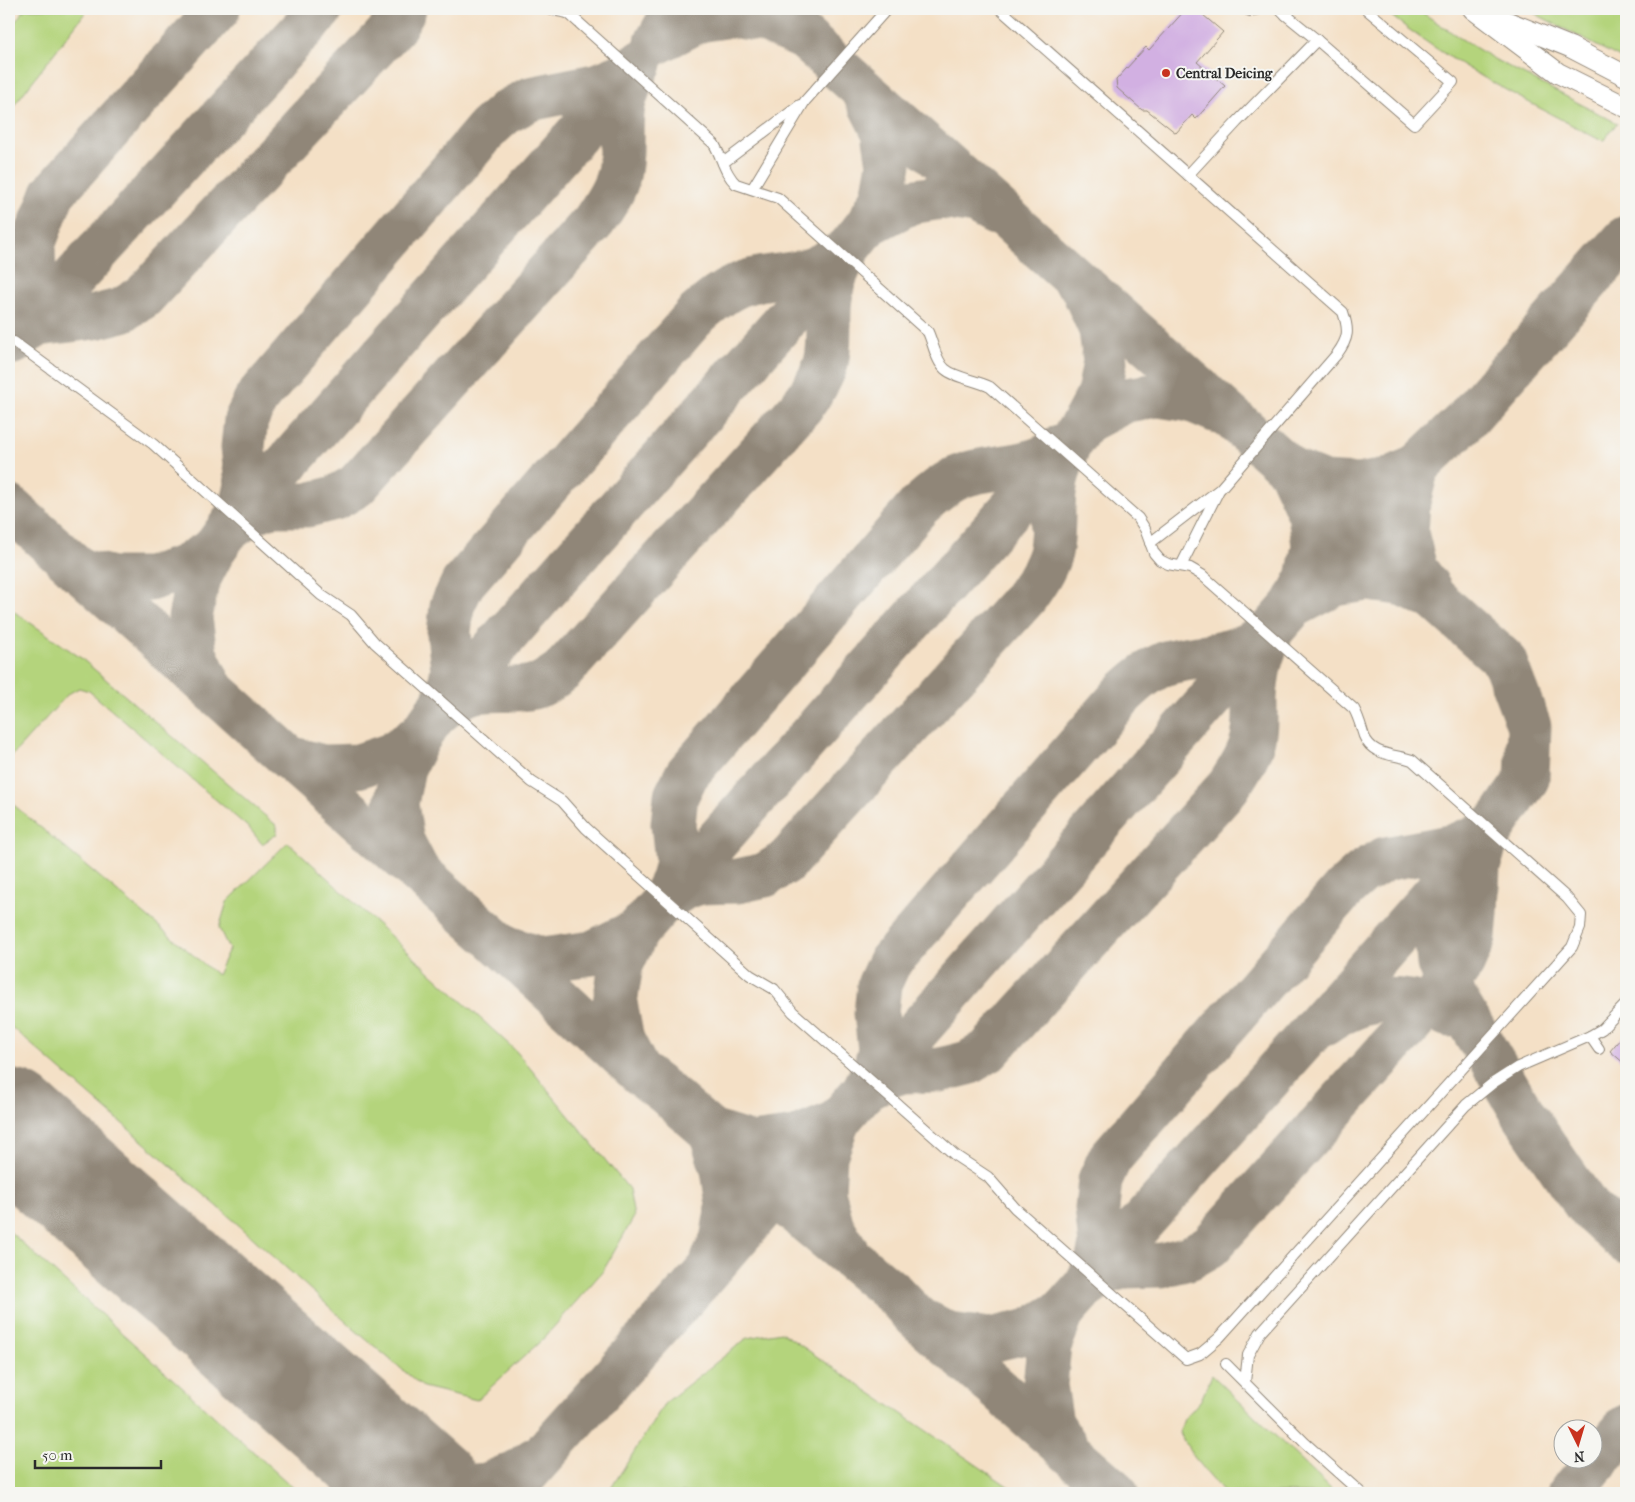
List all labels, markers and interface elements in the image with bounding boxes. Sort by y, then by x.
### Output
place label: Central Deicing [1176,65,1273,82]
marker: Central Deicing [1160,67,1172,79]
north arrow [1552,1420,1602,1470]
scale bar [35,1437,161,1469]
text: 50 m [42,1446,73,1464]
text: N [1573,1448,1585,1465]

